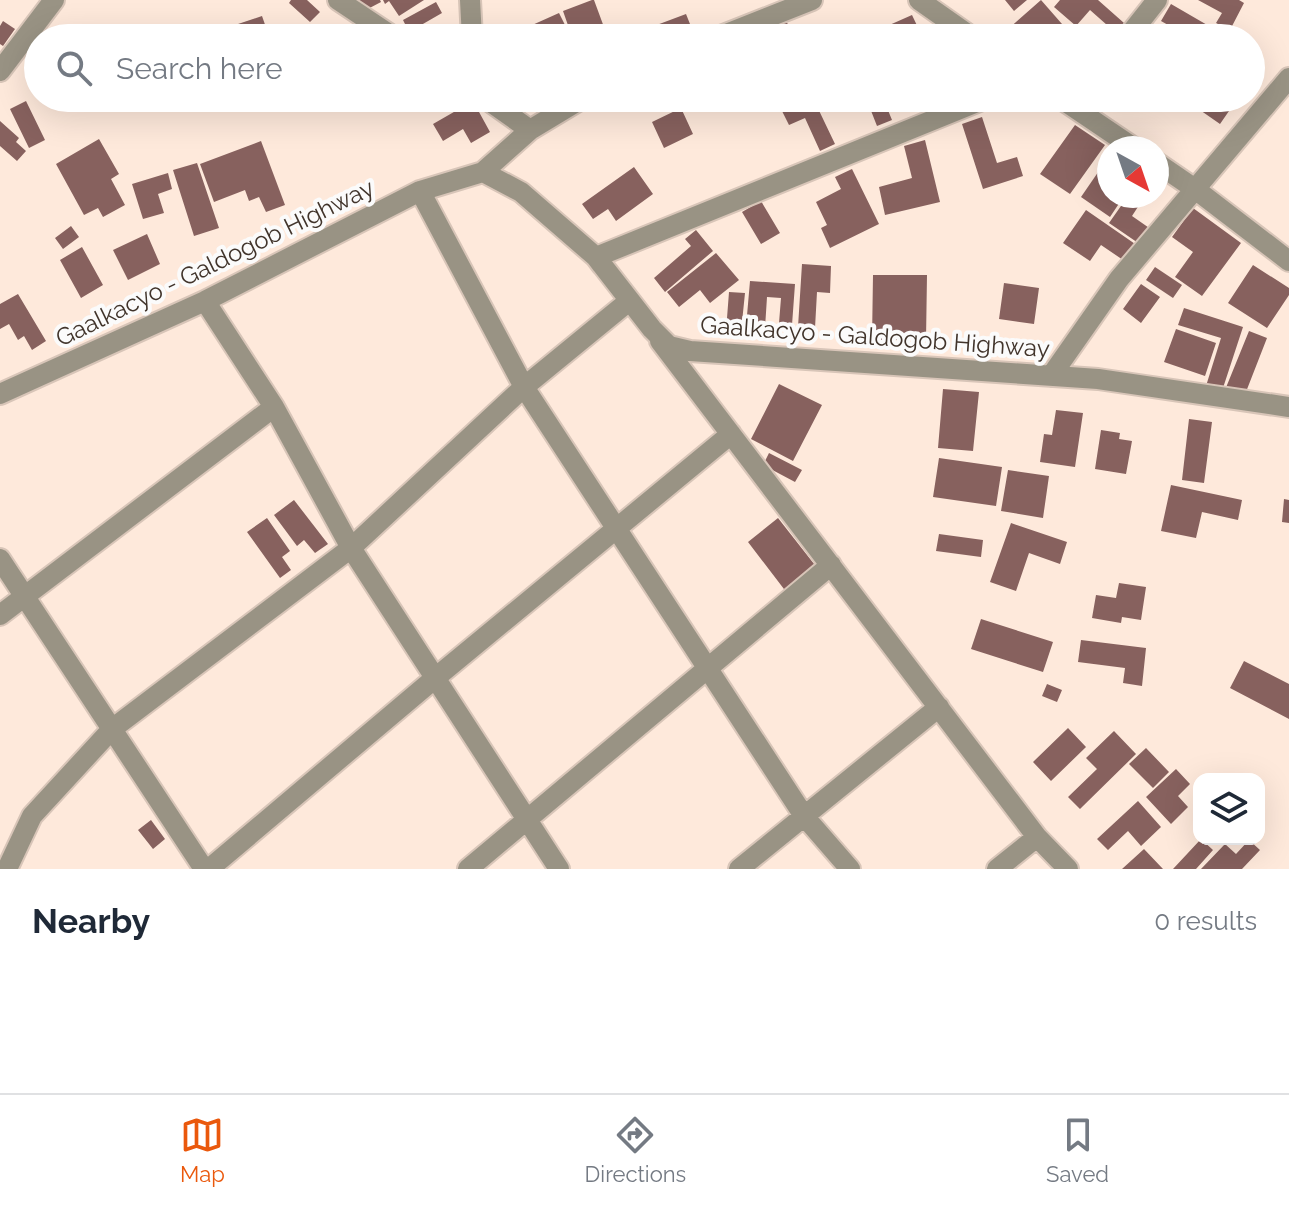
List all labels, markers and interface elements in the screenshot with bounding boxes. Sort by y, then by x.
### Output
search box [24,24,1265,112]
icon: search [52,46,96,90]
text: Search here [116,51,283,86]
north arrow [1097,136,1169,208]
street label: Gaalkacyo - Galdogob Highway [51,173,379,352]
street label: Gaalkacyo - Galdogob Highway [699,310,1051,363]
map controls [1193,773,1265,845]
button: layers [1193,773,1265,845]
text: Nearby [32,901,150,941]
text: 0 results [1154,906,1257,936]
tab: Map [180,1113,225,1187]
tab: Directions [585,1113,686,1187]
tab: Saved [1046,1113,1109,1187]

